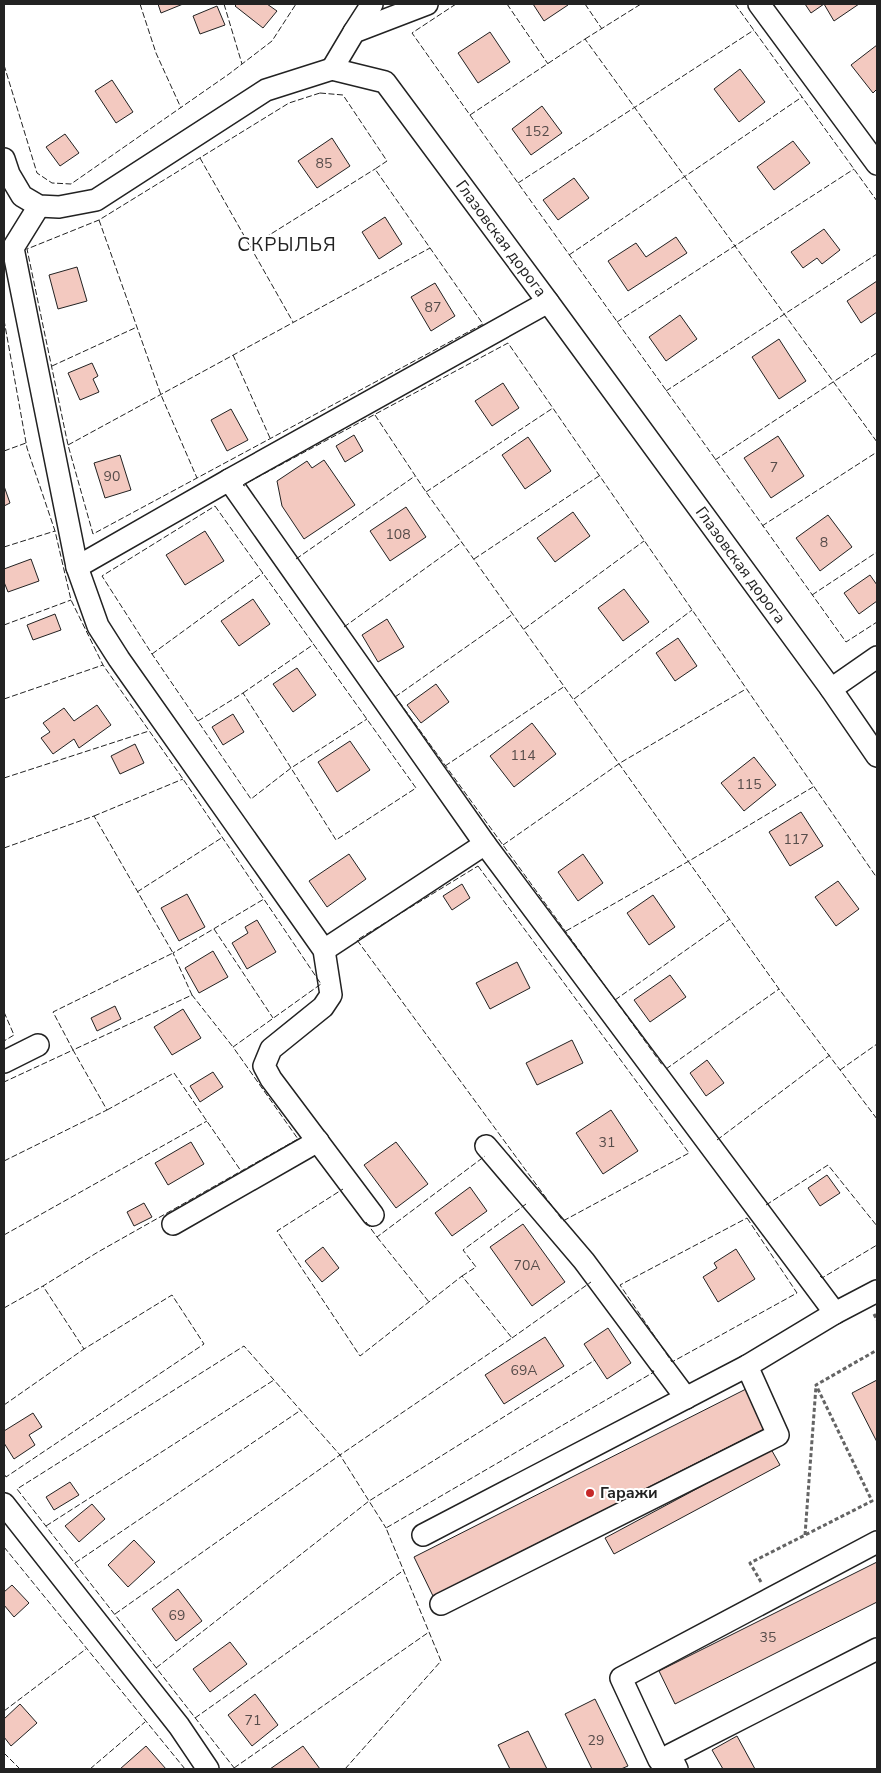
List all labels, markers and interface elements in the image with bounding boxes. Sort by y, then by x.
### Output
house number: 152 [524,122,550,141]
house number: 85 [316,154,332,173]
street label: Глазовская дорога [451,176,552,301]
district label: СКРЫЛЬЯ [237,232,337,258]
house number: 87 [425,298,441,317]
house number: 7 [770,458,778,477]
house number: 90 [104,467,120,486]
street label: Глазовская дорога [690,502,791,628]
house number: 108 [385,525,411,544]
house number: 8 [820,533,828,552]
house number: 114 [510,746,536,765]
house number: 115 [736,775,762,794]
house number: 117 [783,830,809,849]
house number: 31 [599,1133,615,1152]
house number: 70А [513,1256,541,1275]
house number: 69А [510,1361,538,1380]
place label: Гаражи [600,1482,658,1504]
marker: Гаражи [584,1487,596,1499]
house number: 69 [169,1606,185,1625]
house number: 35 [760,1628,776,1647]
house number: 71 [245,1711,261,1730]
house number: 29 [588,1731,604,1750]

